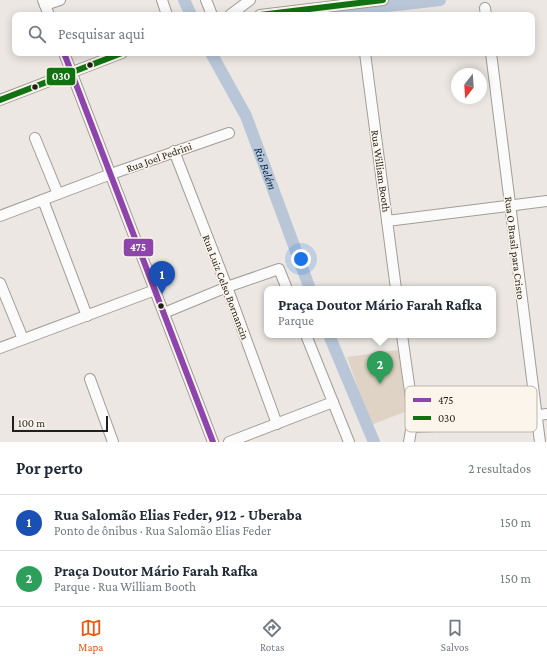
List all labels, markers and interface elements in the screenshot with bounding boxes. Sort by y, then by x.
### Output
search box [12,12,535,56]
icon: search [26,23,48,45]
text: Pesquisar aqui [58,26,145,42]
unlabelled marker [85,60,95,70]
line badge: 030 [46,67,76,86]
north arrow [451,68,487,104]
text: 030 [52,70,71,82]
unlabelled marker [30,82,40,92]
street label: Rua William Booth [369,129,393,213]
street label: Rua Joel Pedrini [125,140,194,175]
water label: Rio Belém [251,145,280,192]
street label: Rua O Brasil para Cristo [502,196,527,301]
street label: Rua Luiz Celso Bornancin [200,233,252,341]
line badge: 475 [123,238,154,257]
text: 475 [130,241,146,253]
your location [291,249,311,269]
pin: 1 [149,261,175,294]
popup [264,286,496,338]
text: Praça Doutor Mário Farah Rafka [278,297,482,313]
unlabelled marker [156,301,166,311]
text: Parque [278,313,314,328]
pin: 2 [367,351,393,384]
legend [405,386,537,432]
text: 475 [438,394,454,406]
text: 030 [438,412,456,424]
scale bar [12,414,108,433]
text: 100 m [18,417,45,429]
text: Por perto [16,459,83,478]
text: 2 resultados [468,461,531,476]
text: Rua Salomão Elias Feder, 912 - Uberaba [54,507,302,523]
text: 1 [27,515,31,530]
text: 150 m [500,515,531,530]
text: Ponto de ônibus · Rua Salomão Elias Feder [54,523,271,538]
text: Praça Doutor Mário Farah Rafka [54,563,258,579]
text: 2 [26,571,32,586]
text: 150 m [500,571,531,586]
text: Parque · Rua William Booth [54,579,196,594]
tab: Mapa [78,617,103,653]
tab: Rotas [260,617,284,653]
tab: Salvos [441,617,469,653]

